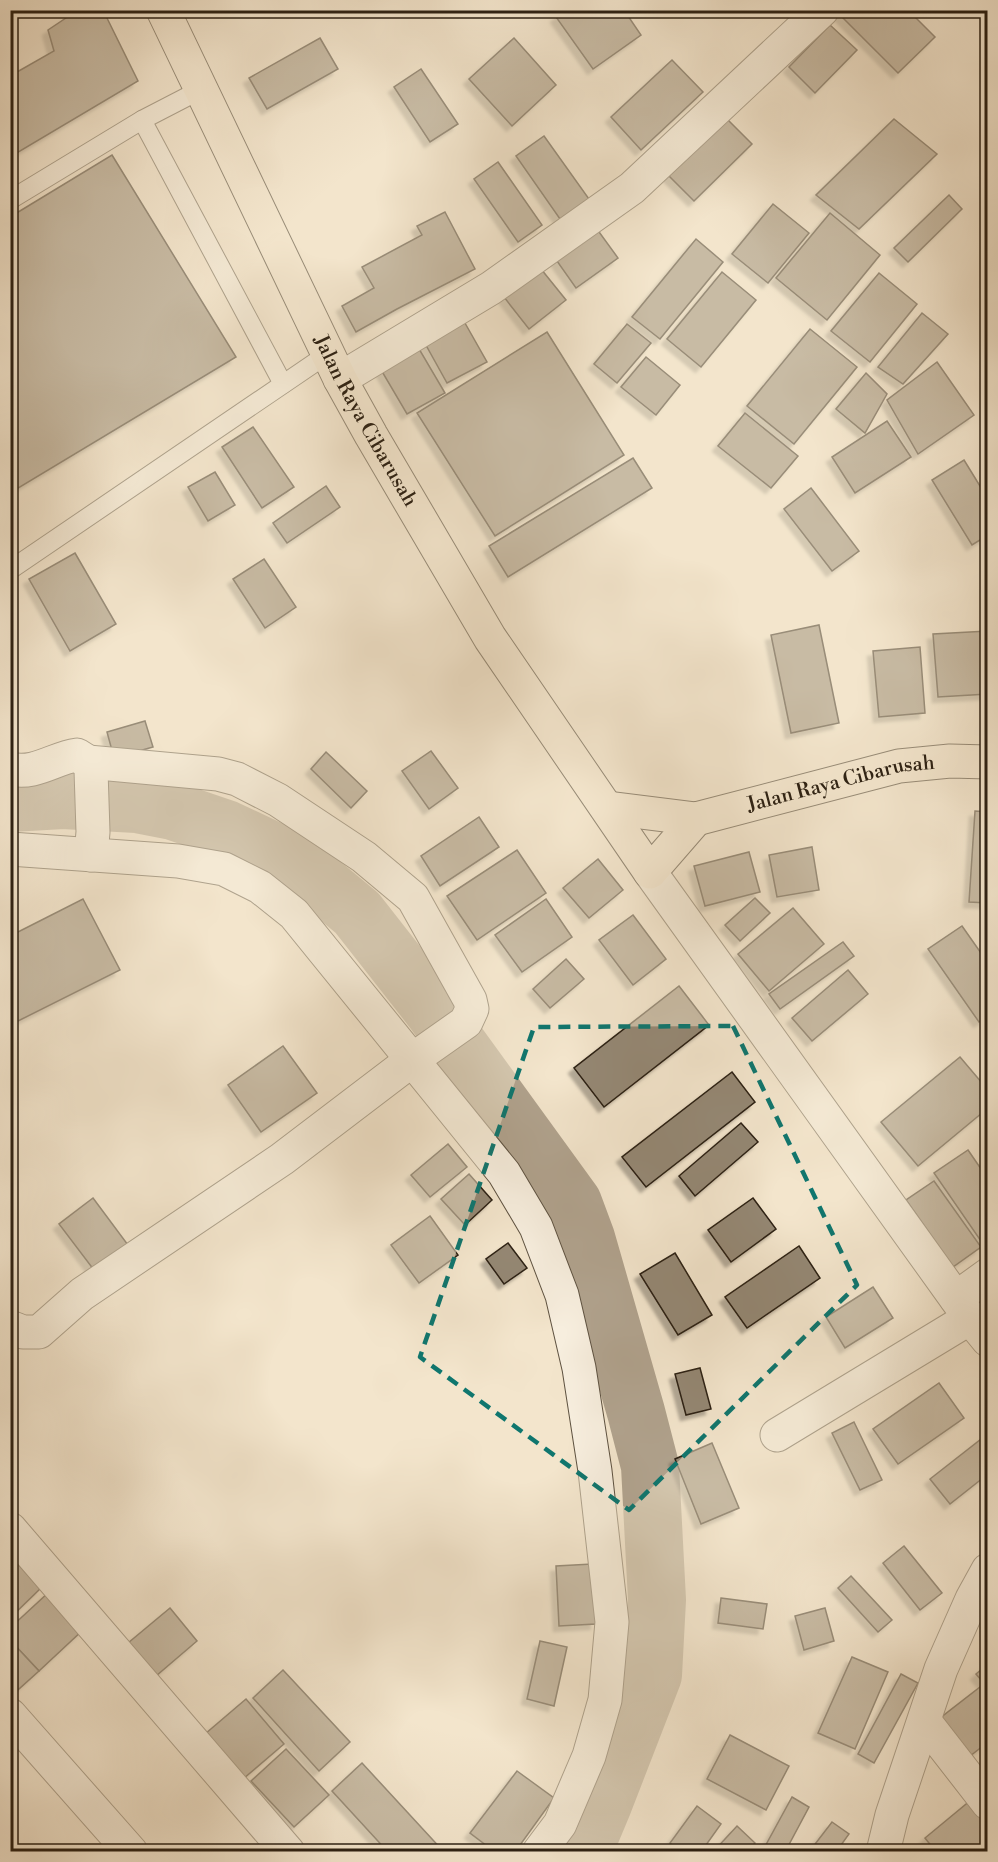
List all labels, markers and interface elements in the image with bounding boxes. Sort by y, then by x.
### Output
street label: Jalan Raya Cibarusah [308,330,423,511]
street label: Jalan Raya Cibarusah [743,750,936,818]

